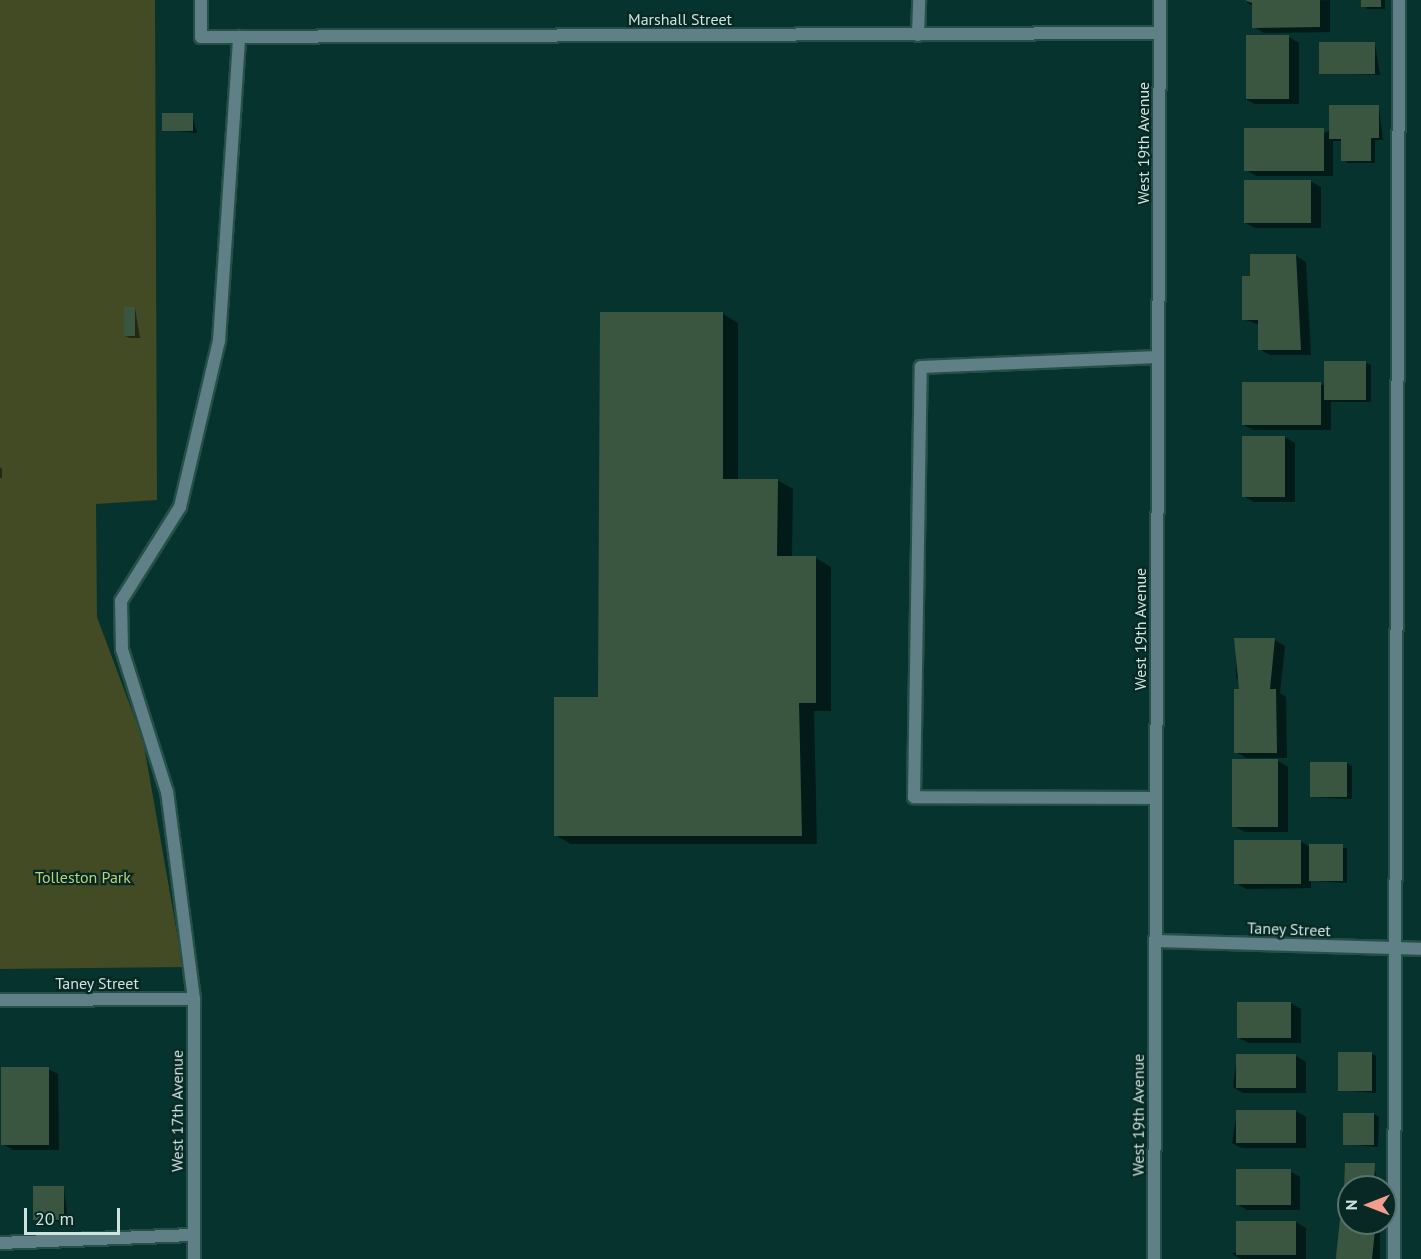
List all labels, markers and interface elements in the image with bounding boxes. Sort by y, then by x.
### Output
street label: Marshall Street [628,9,732,29]
street label: West 19th Avenue [1133,82,1153,204]
street label: West 19th Avenue [1130,568,1150,690]
park label: Tolleston Park [35,867,131,887]
street label: Taney Street [1247,918,1331,940]
street label: Taney Street [55,973,139,993]
street label: West 17th Avenue [167,1050,187,1172]
street label: West 19th Avenue [1128,1054,1148,1176]
north arrow [1337,1175,1397,1235]
scale bar [27,1196,123,1234]
text: N [1341,1200,1361,1210]
text: 20 m [35,1207,74,1230]

